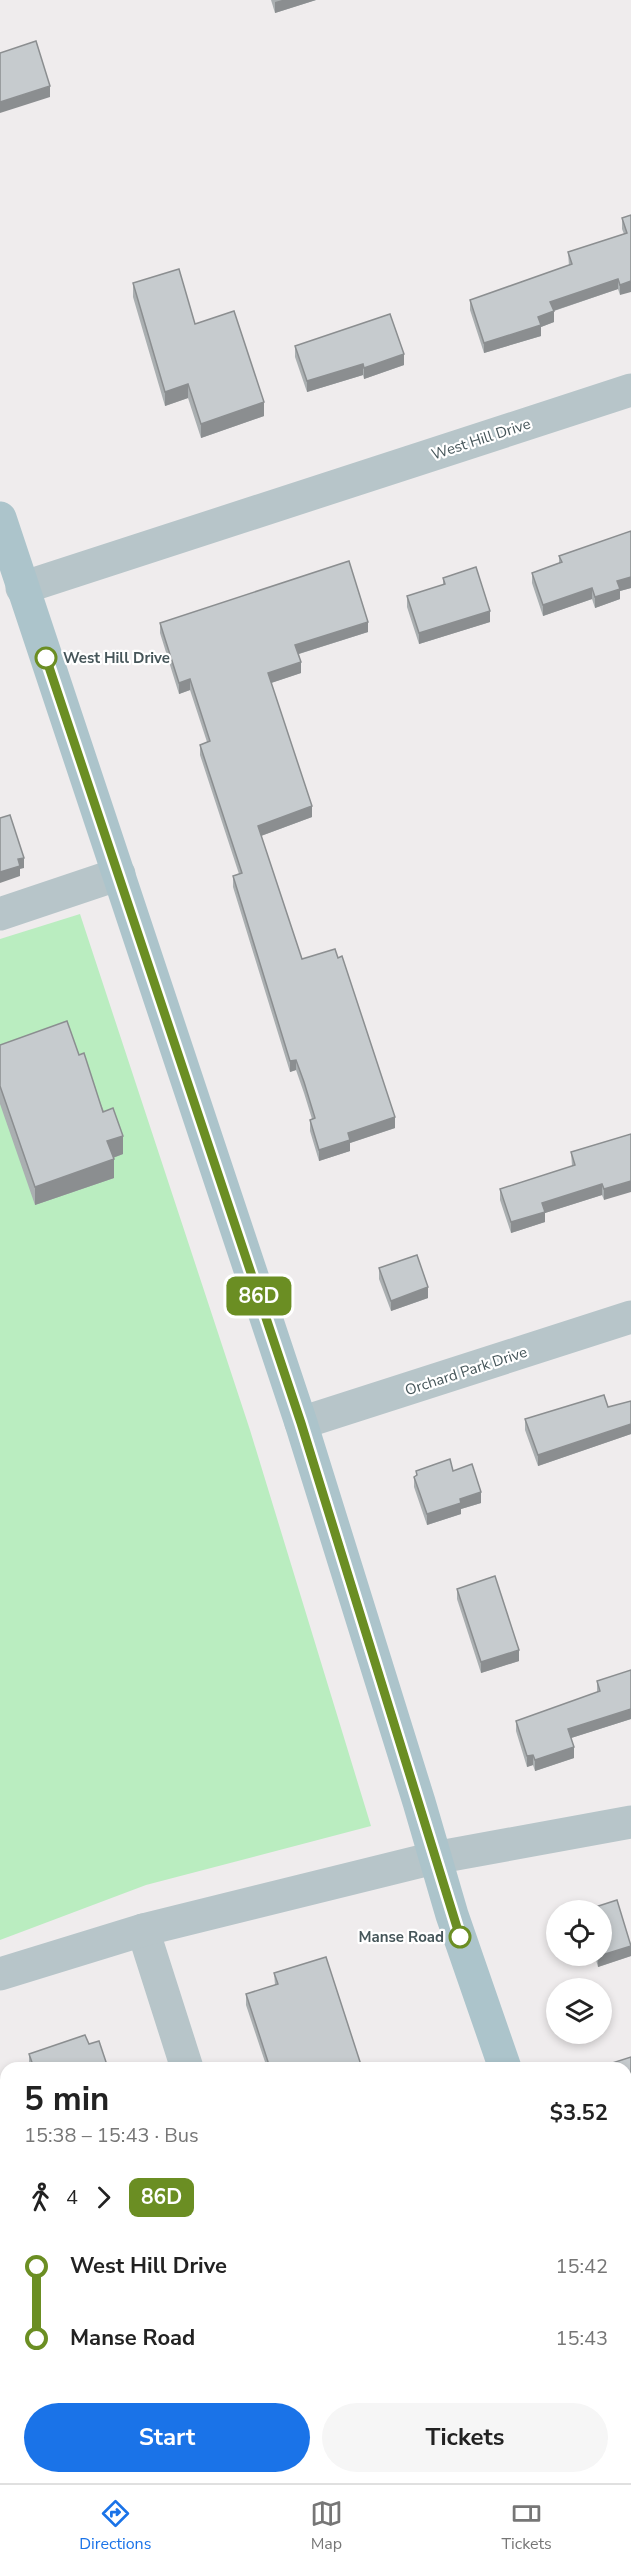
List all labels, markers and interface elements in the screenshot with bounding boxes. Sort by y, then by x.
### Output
street label: West Hill Drive [429,414,533,464]
marker: West Hill Drive [35,647,57,669]
place label: West Hill Drive [63,648,170,668]
line badge: 86D [224,1276,294,1316]
text: 86D [238,1282,280,1310]
street label: Orchard Park Drive [402,1342,530,1400]
map controls [546,1900,612,2044]
button: locate [546,1900,612,1966]
marker: Manse Road [449,1926,471,1948]
place label: Manse Road [359,1927,444,1947]
button: layers [546,1978,612,2044]
text: 5 min [24,2077,109,2122]
text: $3.52 [550,2098,608,2128]
text: 15:38 – 15:43 · Bus [24,2122,199,2149]
icon: walk [24,2181,57,2214]
icon: forward [87,2181,120,2214]
text: 86D [141,2183,182,2211]
text: 4 [66,2184,78,2211]
text: West Hill Drive [70,2251,227,2281]
text: 15:42 [555,2253,608,2280]
text: Manse Road [70,2323,195,2353]
text: 15:43 [555,2325,608,2352]
button: Start [24,2403,310,2472]
button: Tickets [322,2403,608,2472]
tab: Directions [79,2497,151,2555]
tab: Map [310,2497,343,2555]
tab: Tickets [501,2497,552,2555]

